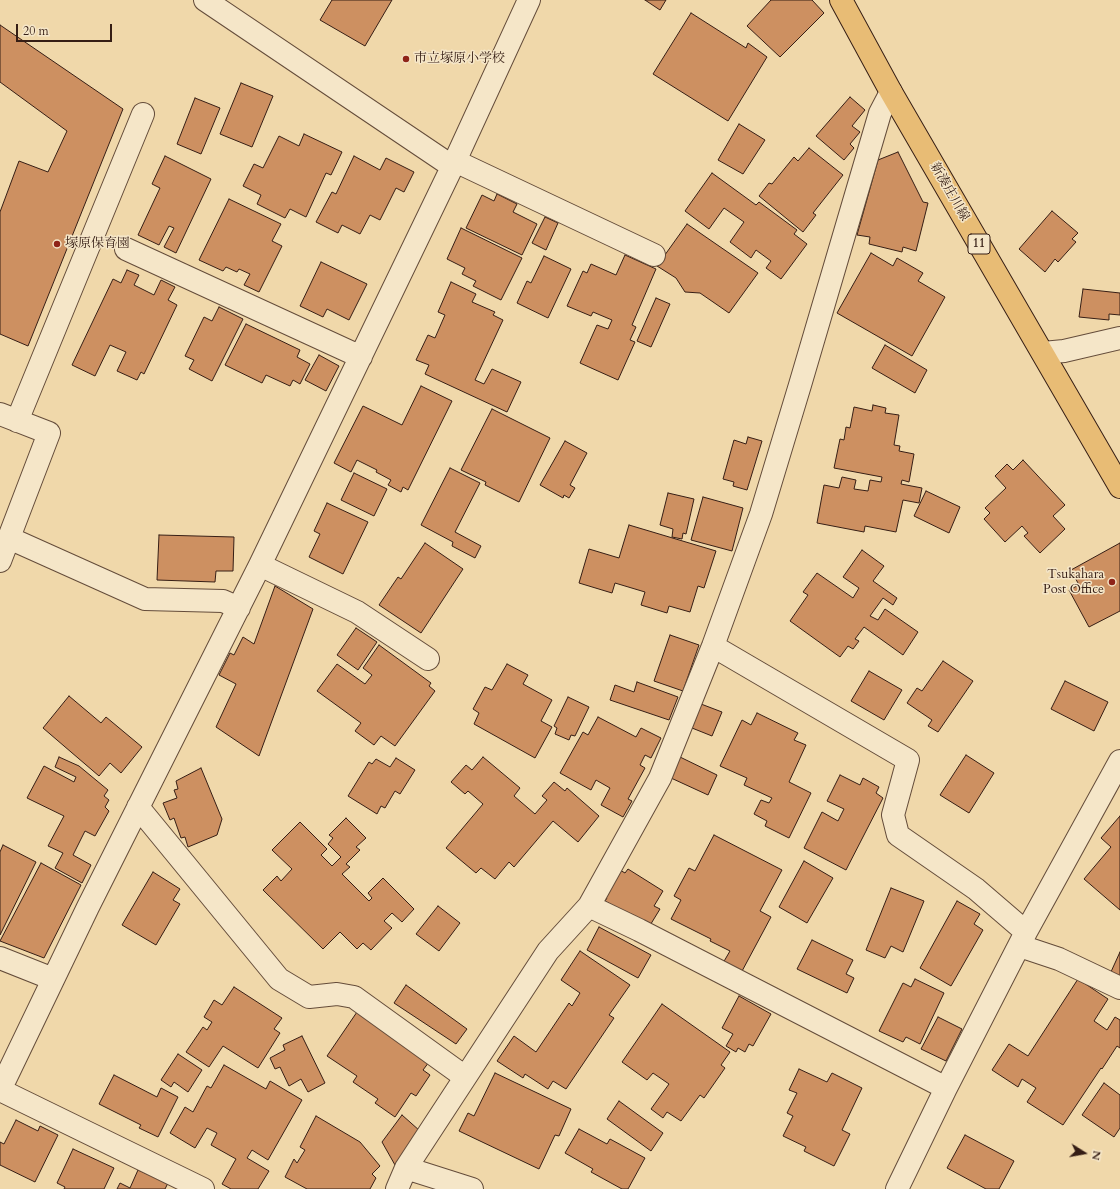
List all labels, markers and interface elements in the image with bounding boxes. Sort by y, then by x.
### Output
scale bar [18,16,114,42]
text: 20 m [23,23,49,39]
place label: 市立塚原小学校 [414,51,505,67]
marker: 市立塚原小学校 [401,54,411,64]
street label: 新湊庄川線 [926,160,972,224]
road number: 11 [968,234,990,254]
place label: 塚原保育園 [65,236,130,252]
marker: 塚原保育園 [52,239,62,249]
place label: Tsukahara Post Office [1043,567,1104,598]
marker: Tsukahara Post Office [1107,577,1117,587]
north arrow [1064,1133,1104,1173]
text: N [1088,1149,1105,1161]

